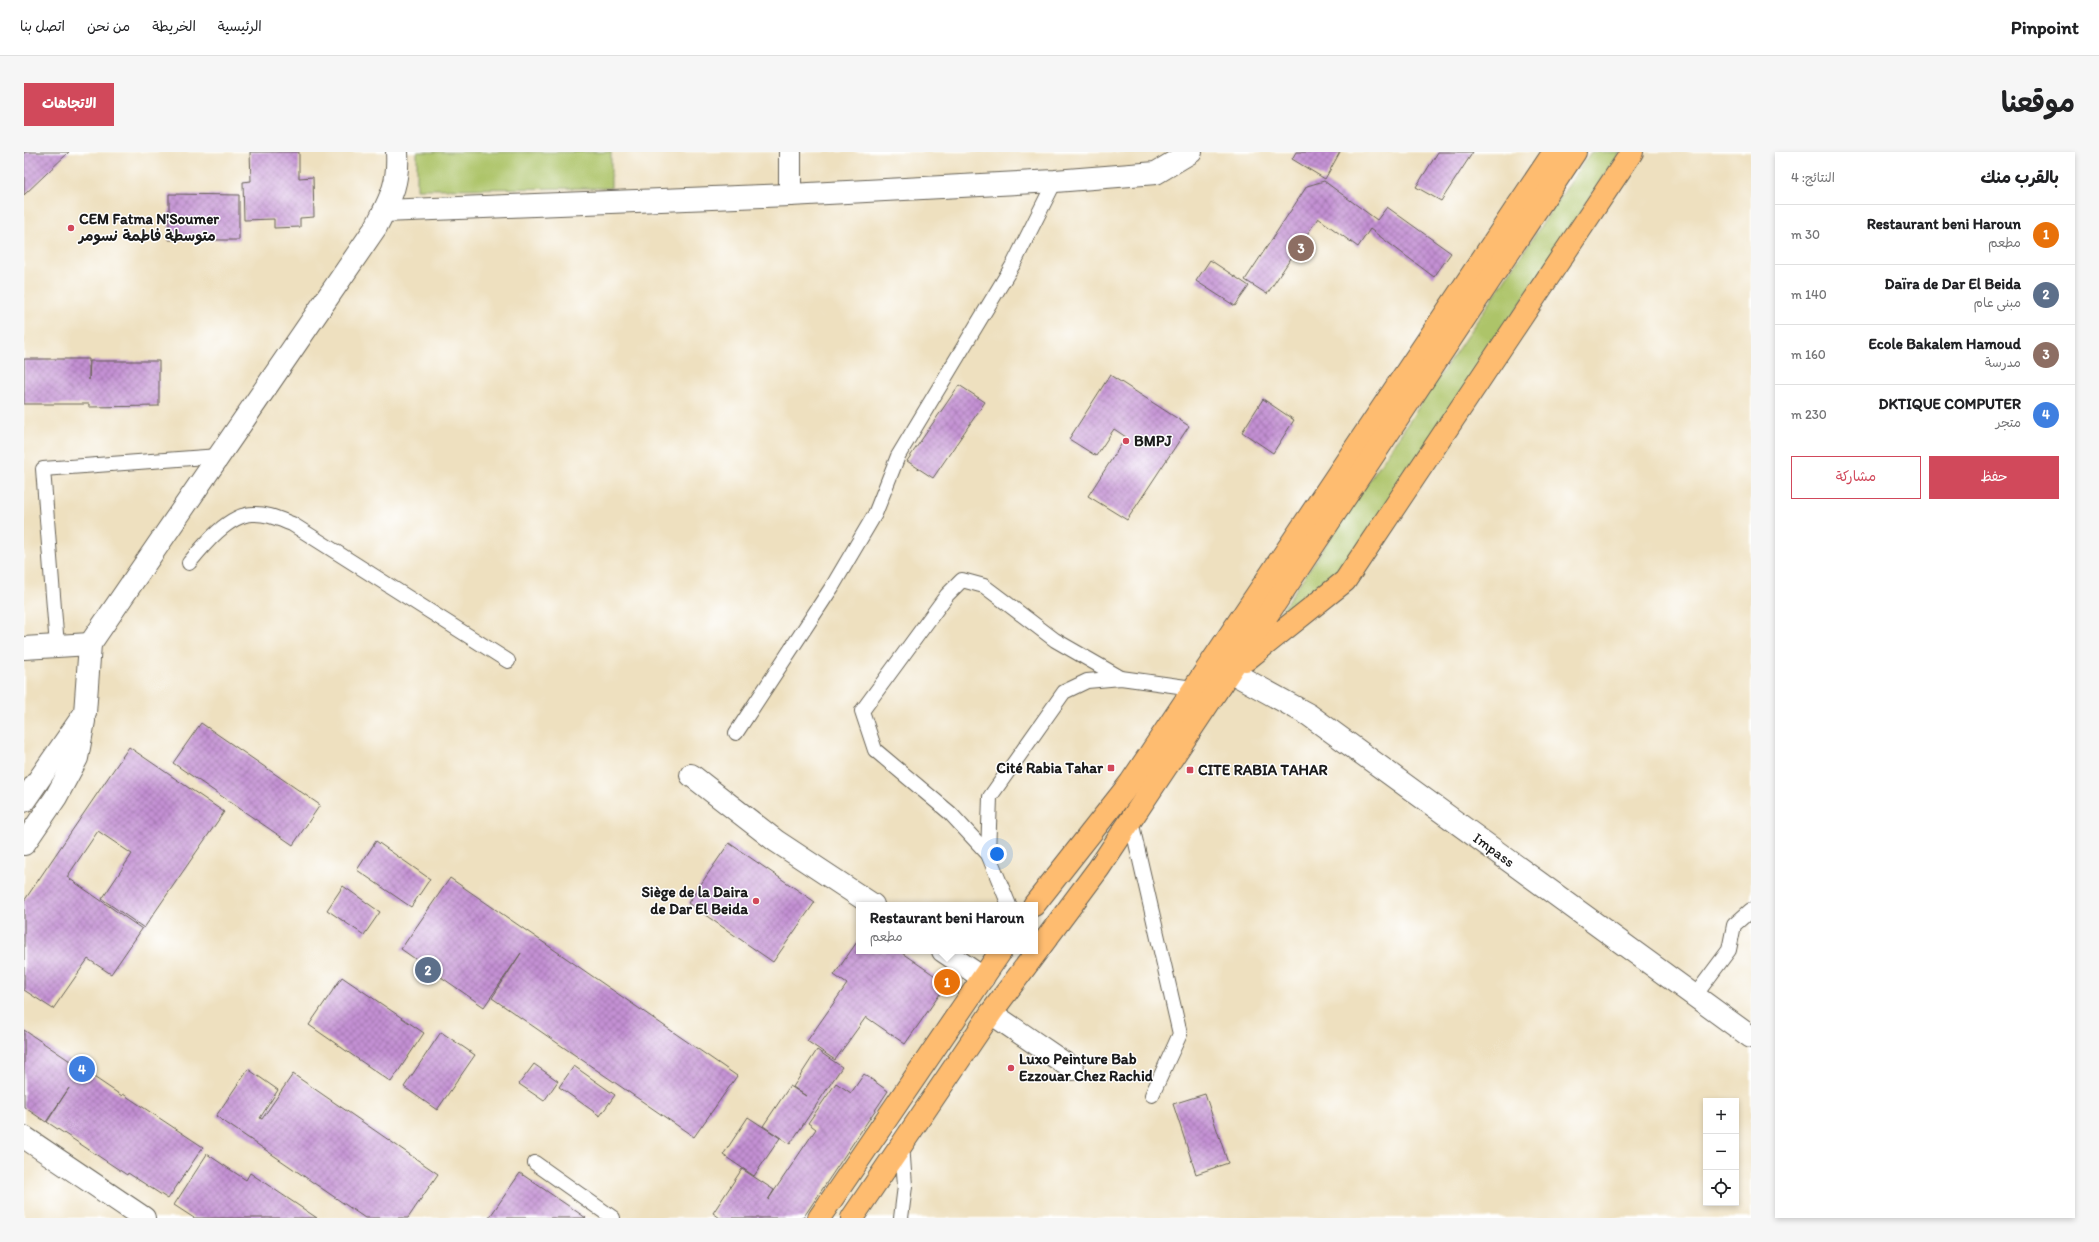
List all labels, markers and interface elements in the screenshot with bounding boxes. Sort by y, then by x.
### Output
text: Pinpoint [2011,16,2079,39]
text: اتصل بنا [20,18,65,35]
text: من نحن [87,18,130,35]
text: الخريطة [152,18,196,35]
text: الرئيسية [218,18,262,35]
button: الاتجاهات [24,83,114,126]
text: موقعنا [2001,85,2075,119]
text: بالقرب منك [1981,167,2059,187]
text: النتائج: 4 [1791,170,1835,185]
place label: CEM Fatma N'Soumer متوسطة فاطمة نسومر [77,210,219,246]
text: Restaurant beni Haroun [1867,215,2021,233]
marker: CEM Fatma N'Soumer متوسطة فاطمة نسومر [66,223,76,233]
text: 30 m [1791,227,1820,242]
text: 1 [2043,227,2049,242]
pin: 3 [1288,233,1314,263]
text: مطعم [1988,235,2021,250]
text: Daïra de Dar El Beida [1885,275,2021,293]
text: 140 m [1791,287,1827,302]
text: 2 [2043,287,2049,302]
text: مبنى عام [1974,295,2021,310]
text: Ecole Bakalem Hamoud [1868,335,2021,353]
text: 160 m [1791,347,1826,362]
text: 3 [2042,347,2050,362]
text: مدرسة [1985,355,2021,370]
text: DKTIQUE COMPUTER [1878,395,2021,413]
text: 230 m [1791,407,1827,422]
text: 4 [2042,407,2050,422]
text: متجر [1996,415,2021,430]
place label: BMPJ [1134,432,1173,450]
marker: BMPJ [1121,436,1131,446]
button: مشاركة [1791,456,1921,499]
button: حفظ [1929,456,2059,499]
place label: Cité Rabia Tahar [996,759,1104,777]
place label: CITE RABIA TAHAR [1198,761,1328,779]
marker: Cité Rabia Tahar [1106,763,1116,773]
marker: CITE RABIA TAHAR [1185,765,1195,775]
street label: Impass [1470,829,1518,871]
your location [987,844,1007,864]
place label: Siège de la Daira de Dar El Beida [641,883,748,918]
marker: Siège de la Daira de Dar El Beida [751,896,761,906]
popup [856,902,1038,954]
text: Restaurant beni Haroun [870,909,1024,927]
text: مطعم [870,929,903,944]
pin: 2 [415,955,441,985]
pin: 1 [934,967,960,997]
place label: Luxo Peinture Bab Ezzouar Chez Rachid [1019,1050,1154,1085]
pin: 4 [69,1054,95,1084]
marker: Luxo Peinture Bab Ezzouar Chez Rachid [1006,1063,1016,1073]
map controls [1703,1098,1739,1206]
button: + [1703,1098,1739,1134]
button: − [1703,1134,1739,1170]
button: locate [1703,1170,1739,1206]

